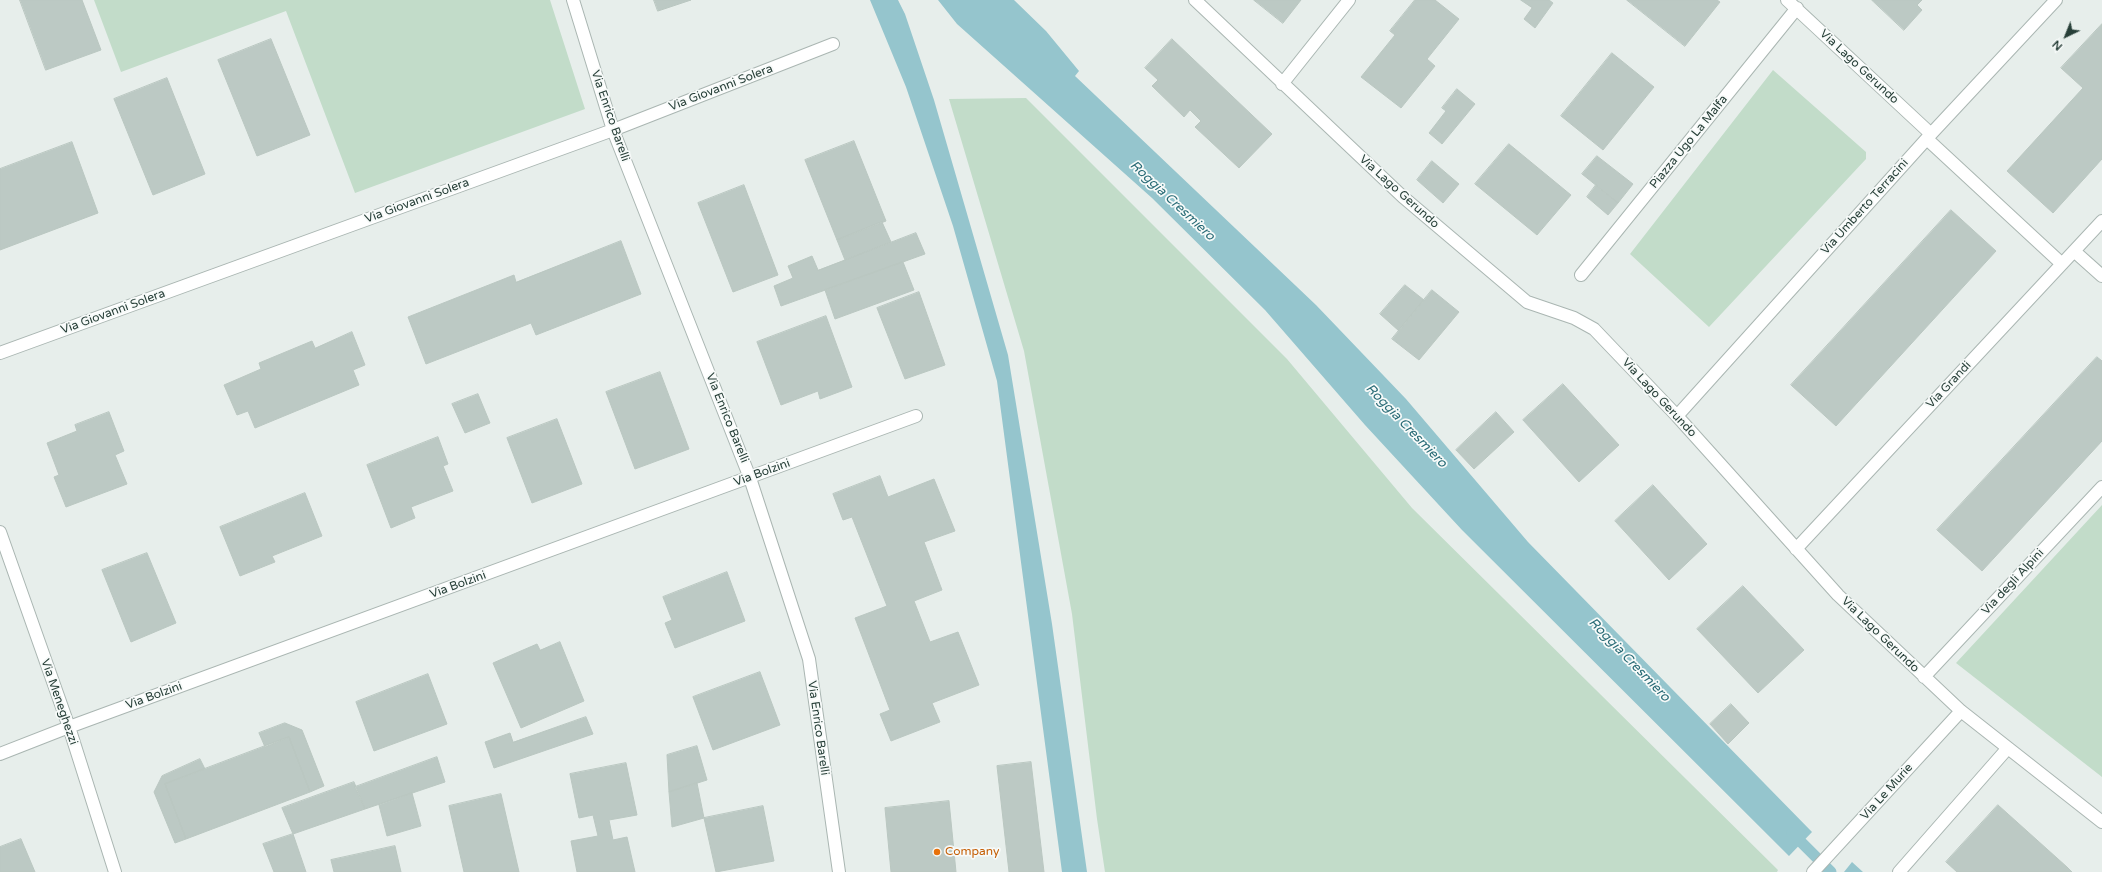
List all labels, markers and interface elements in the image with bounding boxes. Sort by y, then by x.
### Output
north arrow [2046,16,2086,56]
street label: Via Lago Gerundo [1817,27,1901,107]
text: N [2050,37,2065,53]
street label: Via Giovanni Solera [667,62,775,114]
street label: Via Enrico Barelli [588,68,632,164]
street label: Piazza Ugo La Malfa [1647,93,1731,191]
street label: Via Lago Gerundo [1356,152,1442,232]
street label: Via Umberto Terracini [1818,156,1912,258]
water label: Roggia Cresmiero [1126,158,1218,244]
street label: Via Giovanni Solera [363,175,471,227]
street label: Via Giovanni Solera [59,286,167,338]
street label: Via Lago Gerundo [1619,356,1699,440]
street label: Via Grandi [1923,358,1975,412]
street label: Via Enrico Barelli [702,371,752,465]
water label: Roggia Cresmiero [1362,381,1450,471]
street label: Via Bolzini [732,456,792,490]
street label: Via degli Alpini [1979,546,2047,618]
street label: Via Bolzini [428,568,488,602]
street label: Via Lago Gerundo [1838,594,1922,676]
water label: Roggia Cresmiero [1585,615,1673,705]
street label: Via Meneghezzi [38,657,80,747]
street label: Via Bolzini [124,679,184,713]
street label: Via Enrico Barelli [804,680,832,776]
street label: Via Le Murie [1858,761,1916,823]
place label: Company [945,845,999,859]
marker: Company [932,847,942,857]

